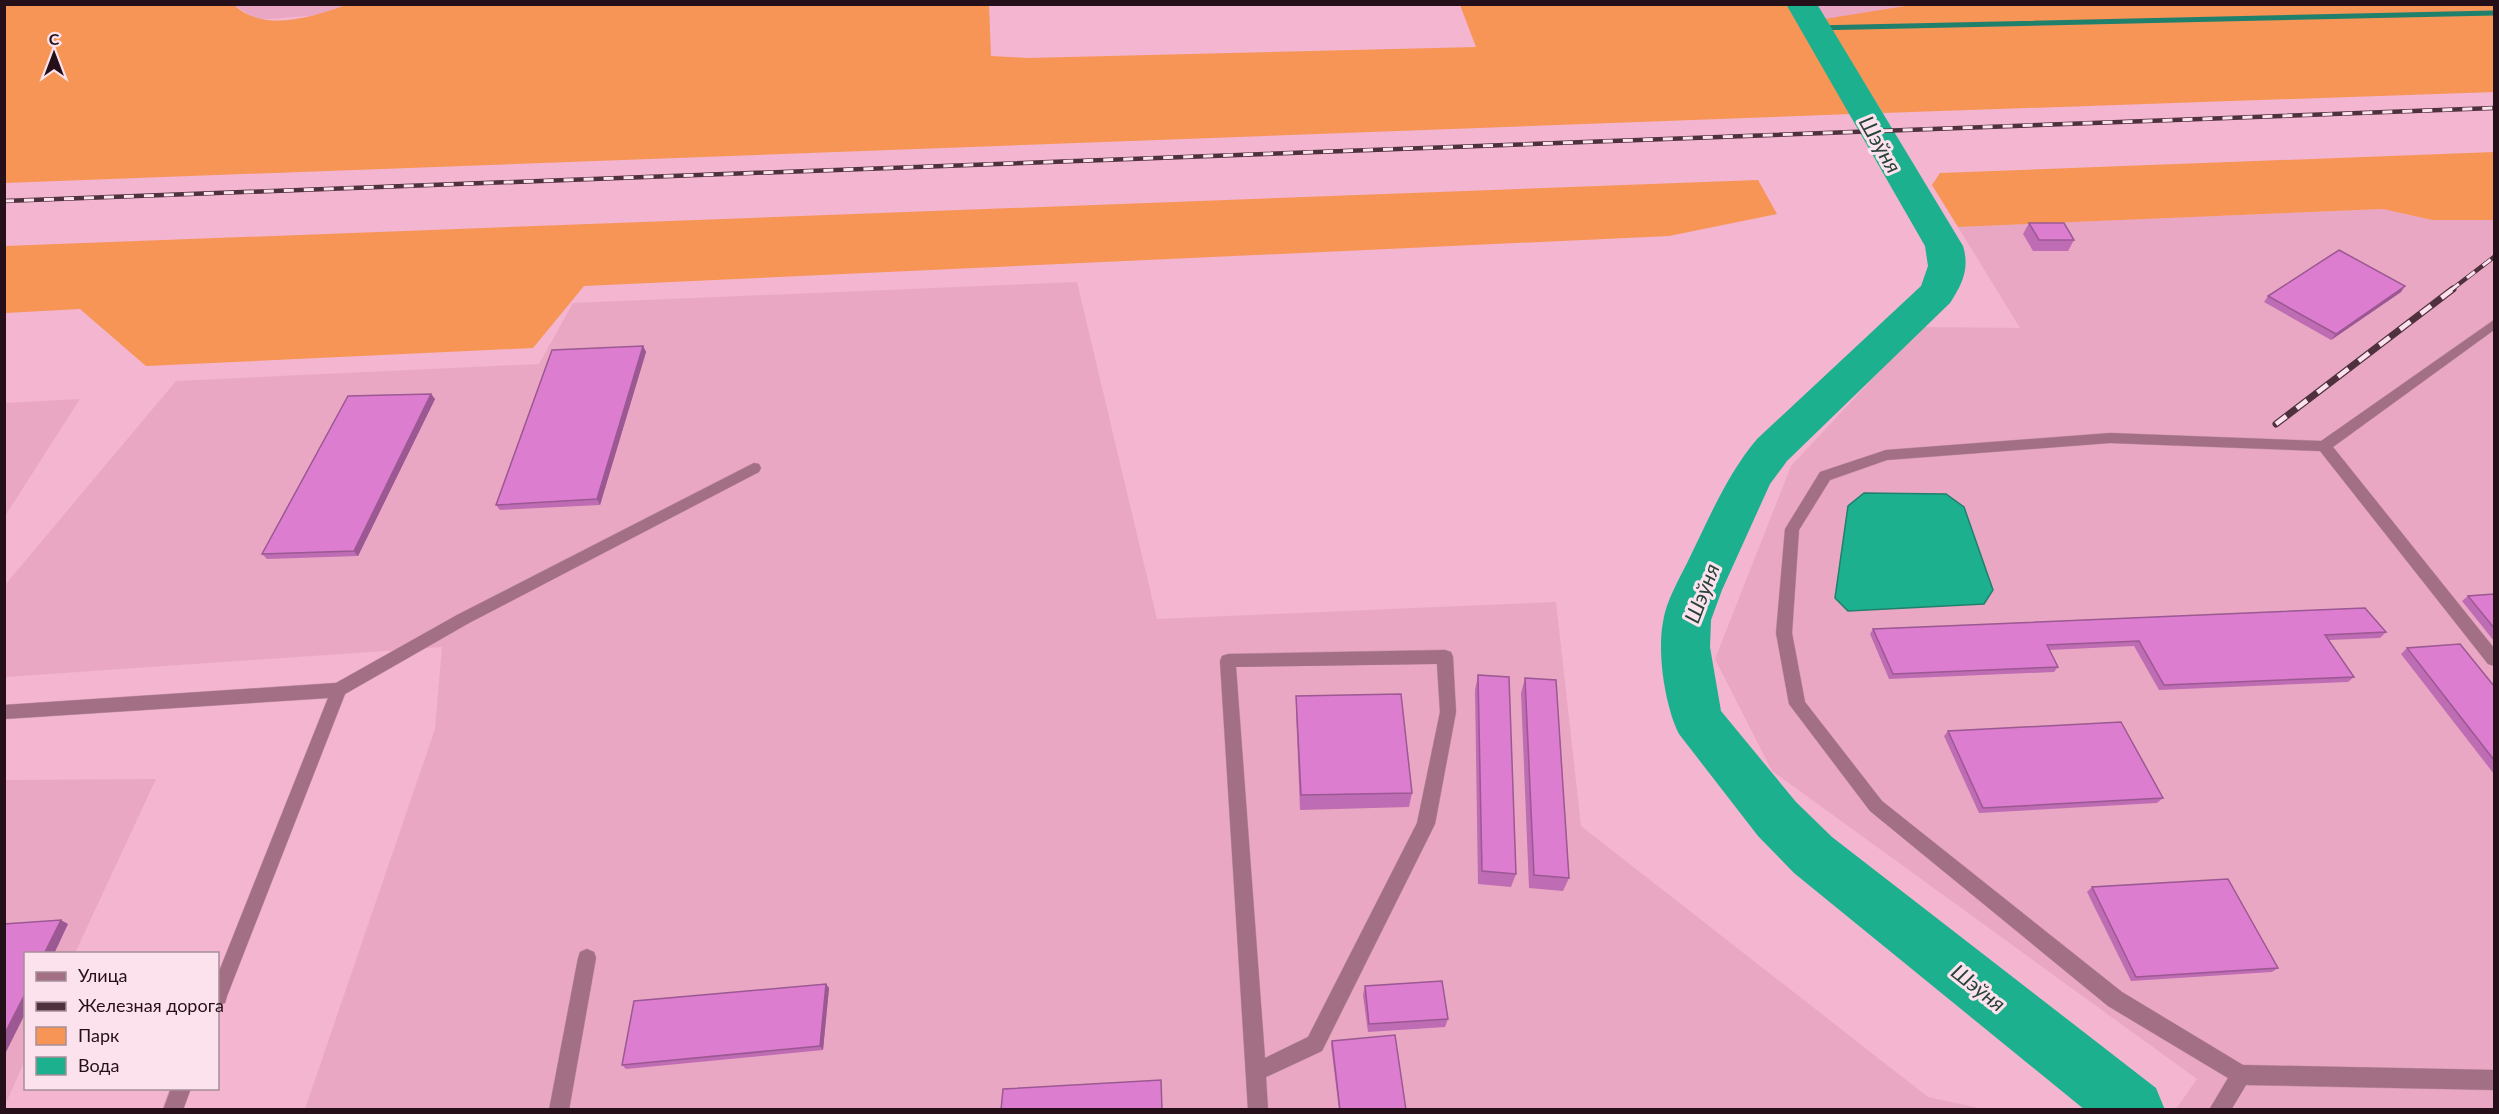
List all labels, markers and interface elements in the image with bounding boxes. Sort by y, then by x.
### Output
north arrow [24,24,84,84]
text: С [49,29,60,48]
water label: Шэўня [1855,111,1907,177]
water label: Шэўня [1678,560,1724,626]
legend [24,952,219,1090]
water label: Шэўня [1947,958,2011,1016]
text: Улица [78,964,128,986]
text: Железная дорога [78,994,224,1016]
text: Парк [78,1024,120,1046]
text: Вода [78,1054,119,1076]

